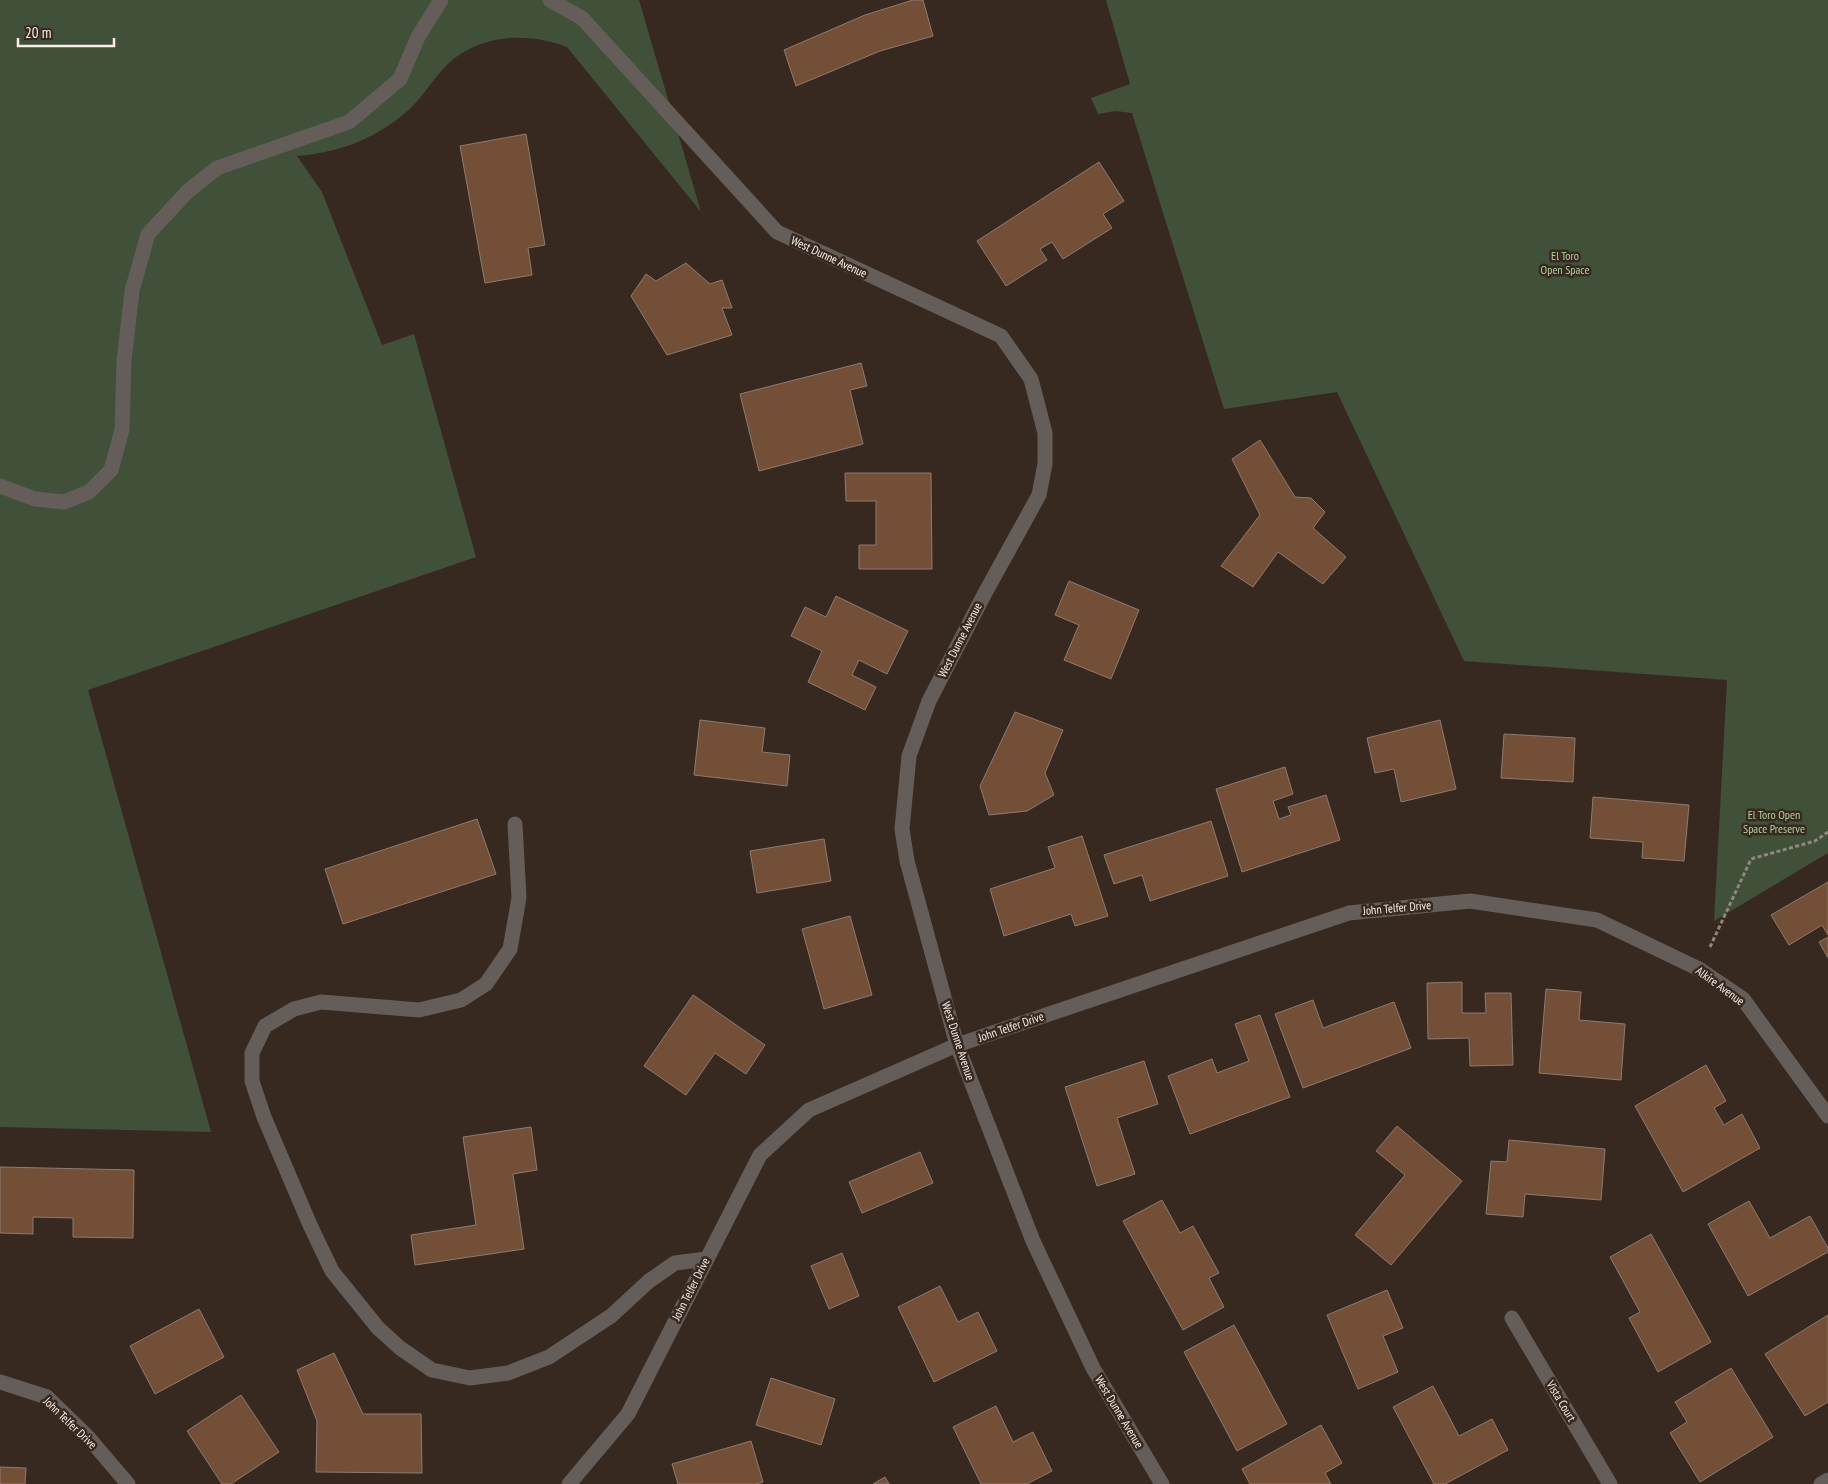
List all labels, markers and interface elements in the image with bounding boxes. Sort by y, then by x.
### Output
scale bar [18,15,114,47]
text: 20 m [25,23,51,42]
street label: West Dunne Avenue [789,232,870,281]
park label: El Toro Open Space [1541,248,1589,277]
street label: West Dunne Avenue [934,600,985,680]
park label: El Toro Open Space Preserve [1743,807,1805,836]
street label: John Telfer Drive [1361,897,1432,918]
street label: Alkire Avenue [1693,963,1748,1008]
street label: West Dunne Avenue [939,1000,978,1082]
street label: John Telfer Drive [975,1008,1046,1045]
street label: John Telfer Drive [668,1255,713,1324]
street label: West Dunne Avenue [1092,1373,1147,1451]
street label: Vista Court [1543,1377,1580,1425]
street label: John Telfer Drive [40,1393,100,1452]

